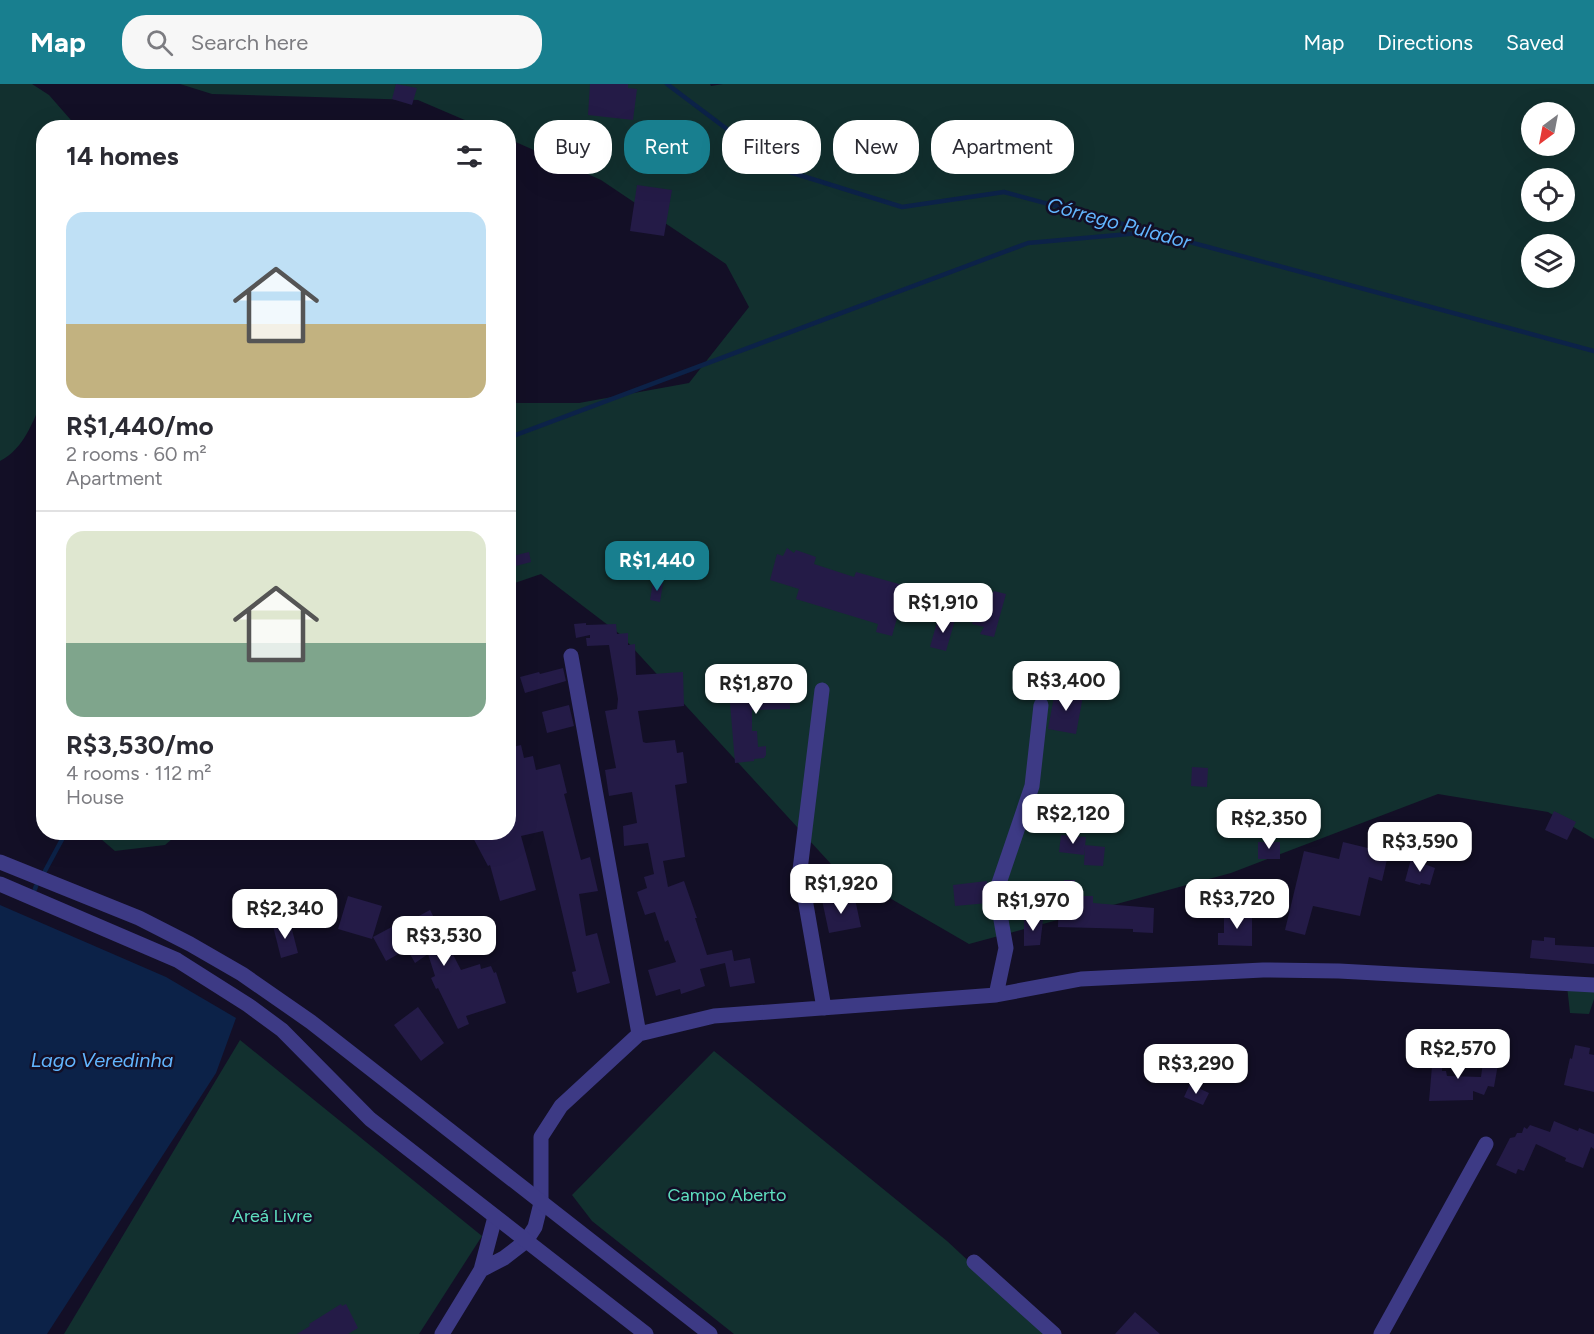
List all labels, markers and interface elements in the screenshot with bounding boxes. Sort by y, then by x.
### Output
search box [122,15,542,69]
text: Map [30,25,86,59]
icon: search [143,26,176,59]
text: Search here [191,29,308,56]
text: Map [1303,30,1344,55]
text: Directions [1377,30,1473,55]
text: Saved [1506,30,1564,55]
north arrow [1521,102,1575,156]
map controls [1521,102,1575,288]
chip: Buy [534,120,612,174]
chip: Rent [624,120,710,174]
chip: Filters [722,120,821,174]
chip: New [833,120,919,174]
chip: Apartment [931,120,1074,174]
text: 14 homes [66,140,179,172]
icon: filters [453,140,486,173]
button: locate [1521,168,1575,222]
water label: Córrego Pulador [1044,192,1195,254]
button: layers [1521,234,1575,288]
icon: home [222,251,330,359]
text: R$1,440/mo [66,410,214,442]
text: 2 rooms · 60 m² [66,442,207,466]
text: Apartment [66,466,163,490]
pin: R$1,440 [602,541,712,592]
text: R$1,440 [619,548,695,572]
icon: home [222,570,330,678]
pin: R$1,910 [888,583,998,634]
text: R$1,910 [908,590,978,614]
pin: R$3,400 [1011,661,1121,712]
pin: R$1,870 [701,664,811,715]
text: R$3,400 [1027,668,1105,692]
text: R$1,870 [719,671,793,695]
text: R$3,530/mo [66,729,214,761]
text: 4 rooms · 112 m² [66,761,212,785]
text: House [66,785,124,809]
pin: R$2,120 [1018,794,1128,845]
pin: R$2,350 [1214,799,1324,850]
text: R$2,120 [1036,801,1110,825]
text: R$2,350 [1231,806,1307,830]
pin: R$3,590 [1365,822,1475,873]
text: R$3,590 [1382,829,1458,853]
pin: R$1,920 [786,864,896,915]
text: R$1,920 [804,871,878,895]
pin: R$3,720 [1182,879,1292,930]
pin: R$1,970 [978,881,1088,932]
text: R$3,720 [1199,886,1275,910]
text: R$1,970 [996,888,1070,912]
pin: R$2,340 [230,889,340,940]
text: R$2,340 [246,896,324,920]
pin: R$3,530 [389,916,499,967]
text: R$3,530 [406,923,482,947]
pin: R$2,570 [1403,1029,1513,1080]
text: R$2,570 [1420,1036,1496,1060]
pin: R$3,290 [1141,1044,1251,1095]
water label: Lago Veredinha [31,1048,174,1072]
text: R$3,290 [1158,1051,1234,1075]
park label: Campo Aberto [668,1184,786,1206]
park label: Areá Livre [232,1205,312,1227]

